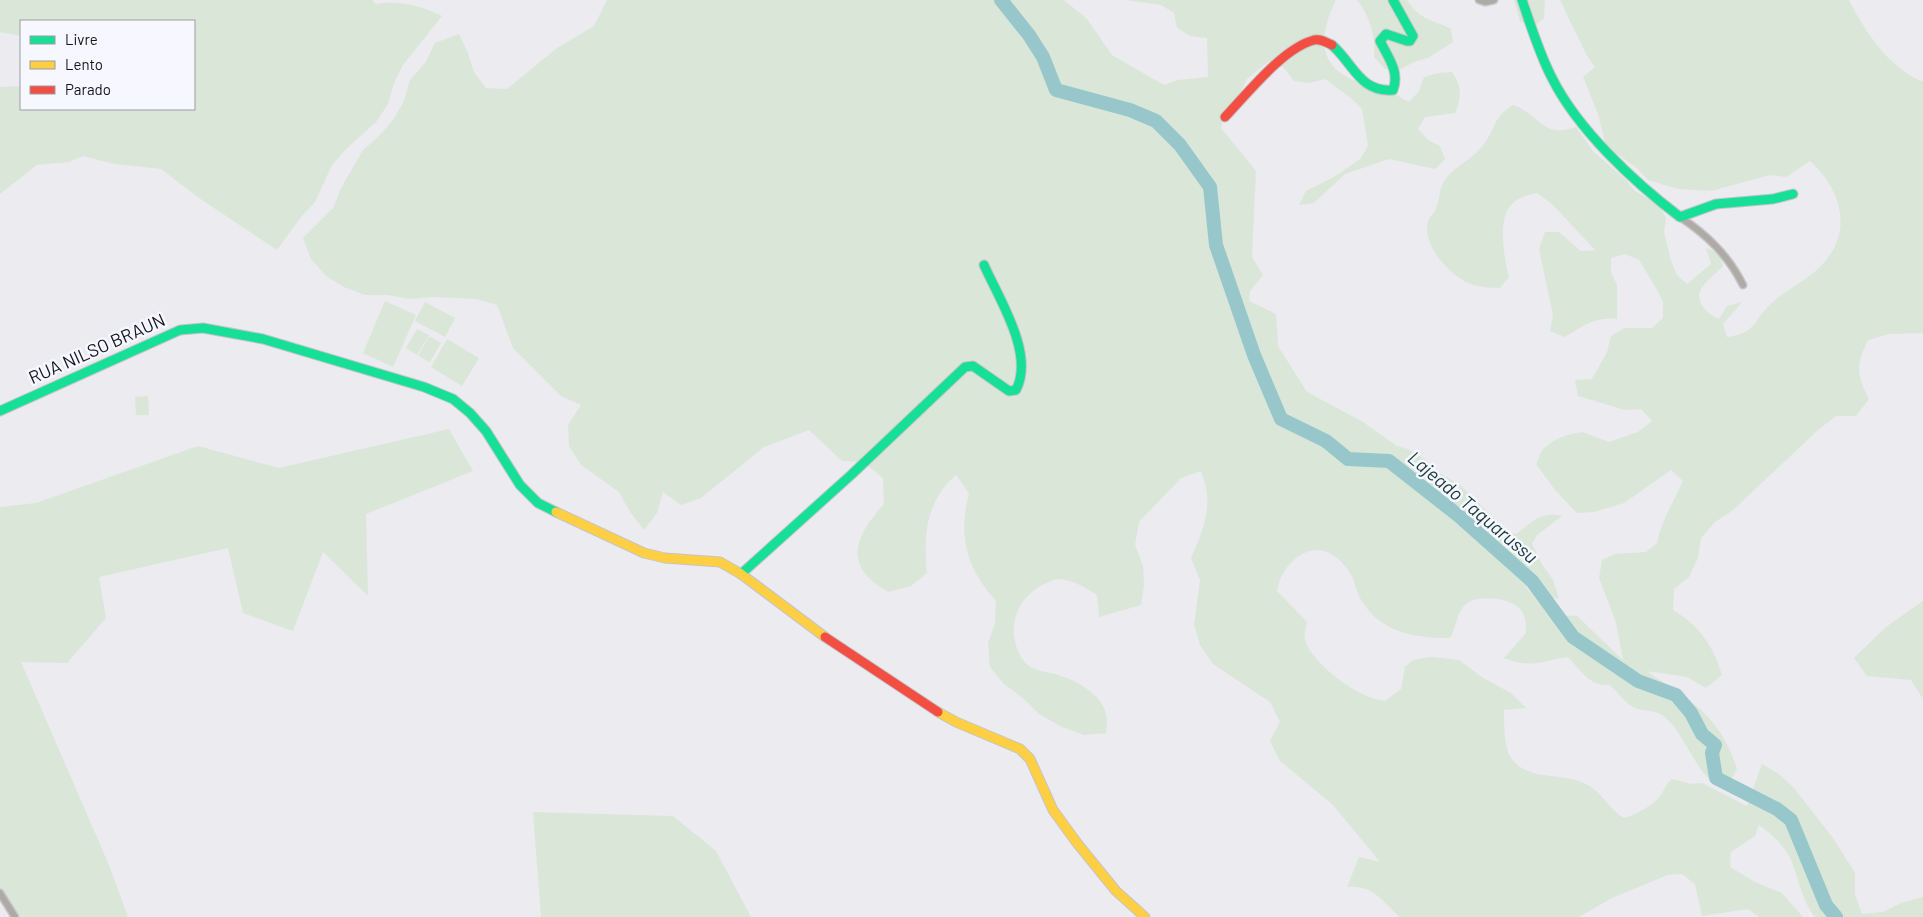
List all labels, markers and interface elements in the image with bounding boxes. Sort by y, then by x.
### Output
legend [20,20,195,110]
text: Livre [65,30,98,48]
text: Lento [65,55,103,73]
text: Parado [65,80,111,98]
street label: RUA NILSO BRAUN [25,308,168,388]
water label: Lajeado Taquarussu [1404,446,1543,568]

